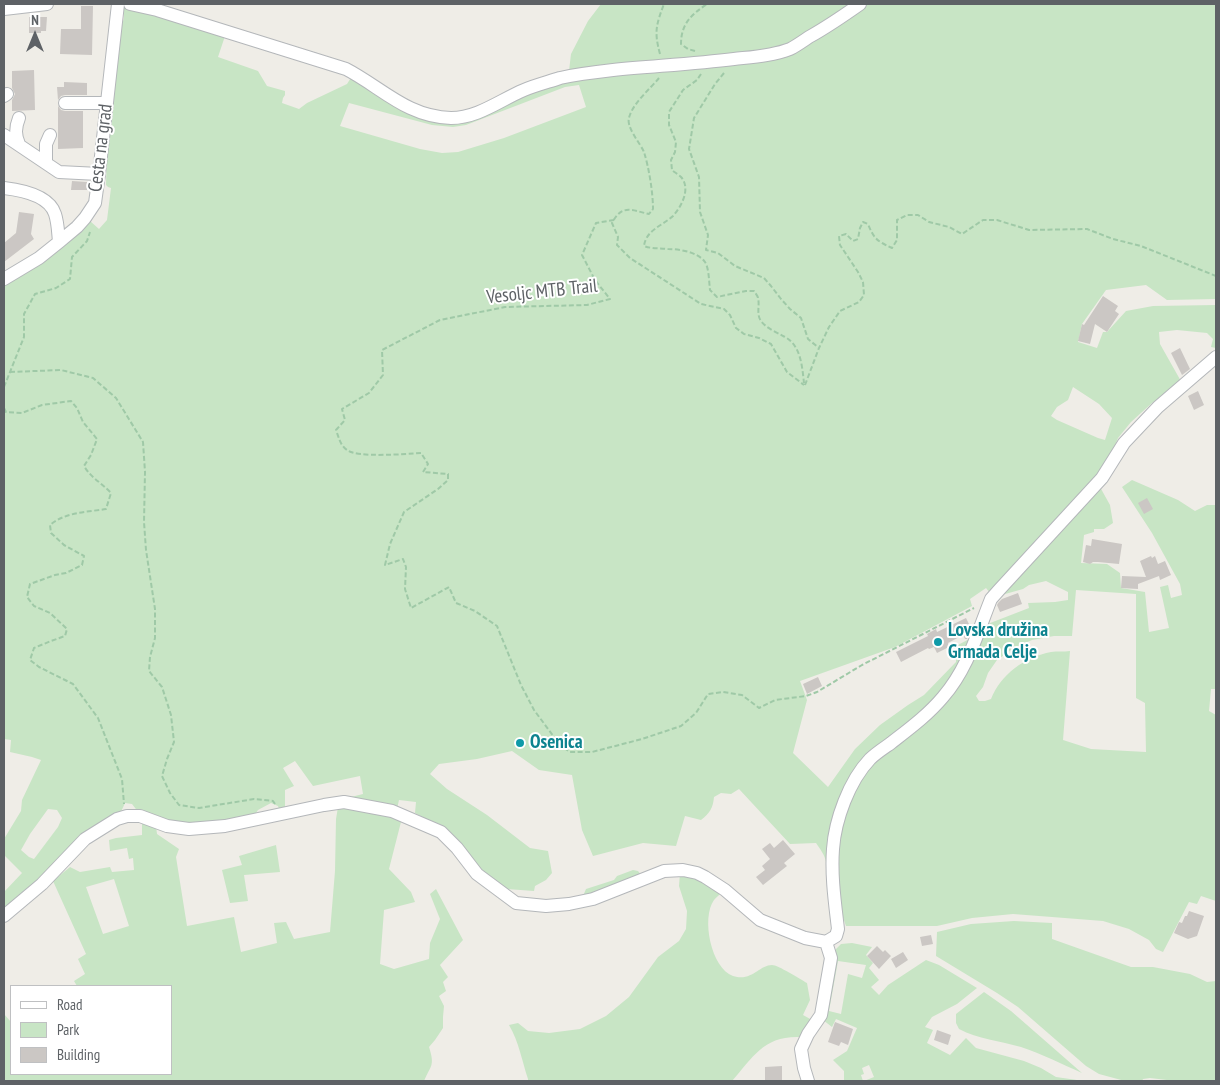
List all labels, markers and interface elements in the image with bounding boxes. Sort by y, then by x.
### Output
north arrow [10,10,60,60]
text: N [31,11,39,29]
street label: Cesta na grad [84,103,118,193]
street label: Vesoljc MTB Trail [485,275,599,309]
place label: Lovska družina Grmada Celje [948,620,1048,664]
marker: Lovska družina Grmada Celje [932,636,944,648]
place label: Osenica [530,732,583,754]
marker: Osenica [514,737,526,749]
legend [10,985,172,1075]
text: Road [57,995,83,1014]
text: Park [57,1020,79,1039]
text: Building [57,1045,100,1064]

